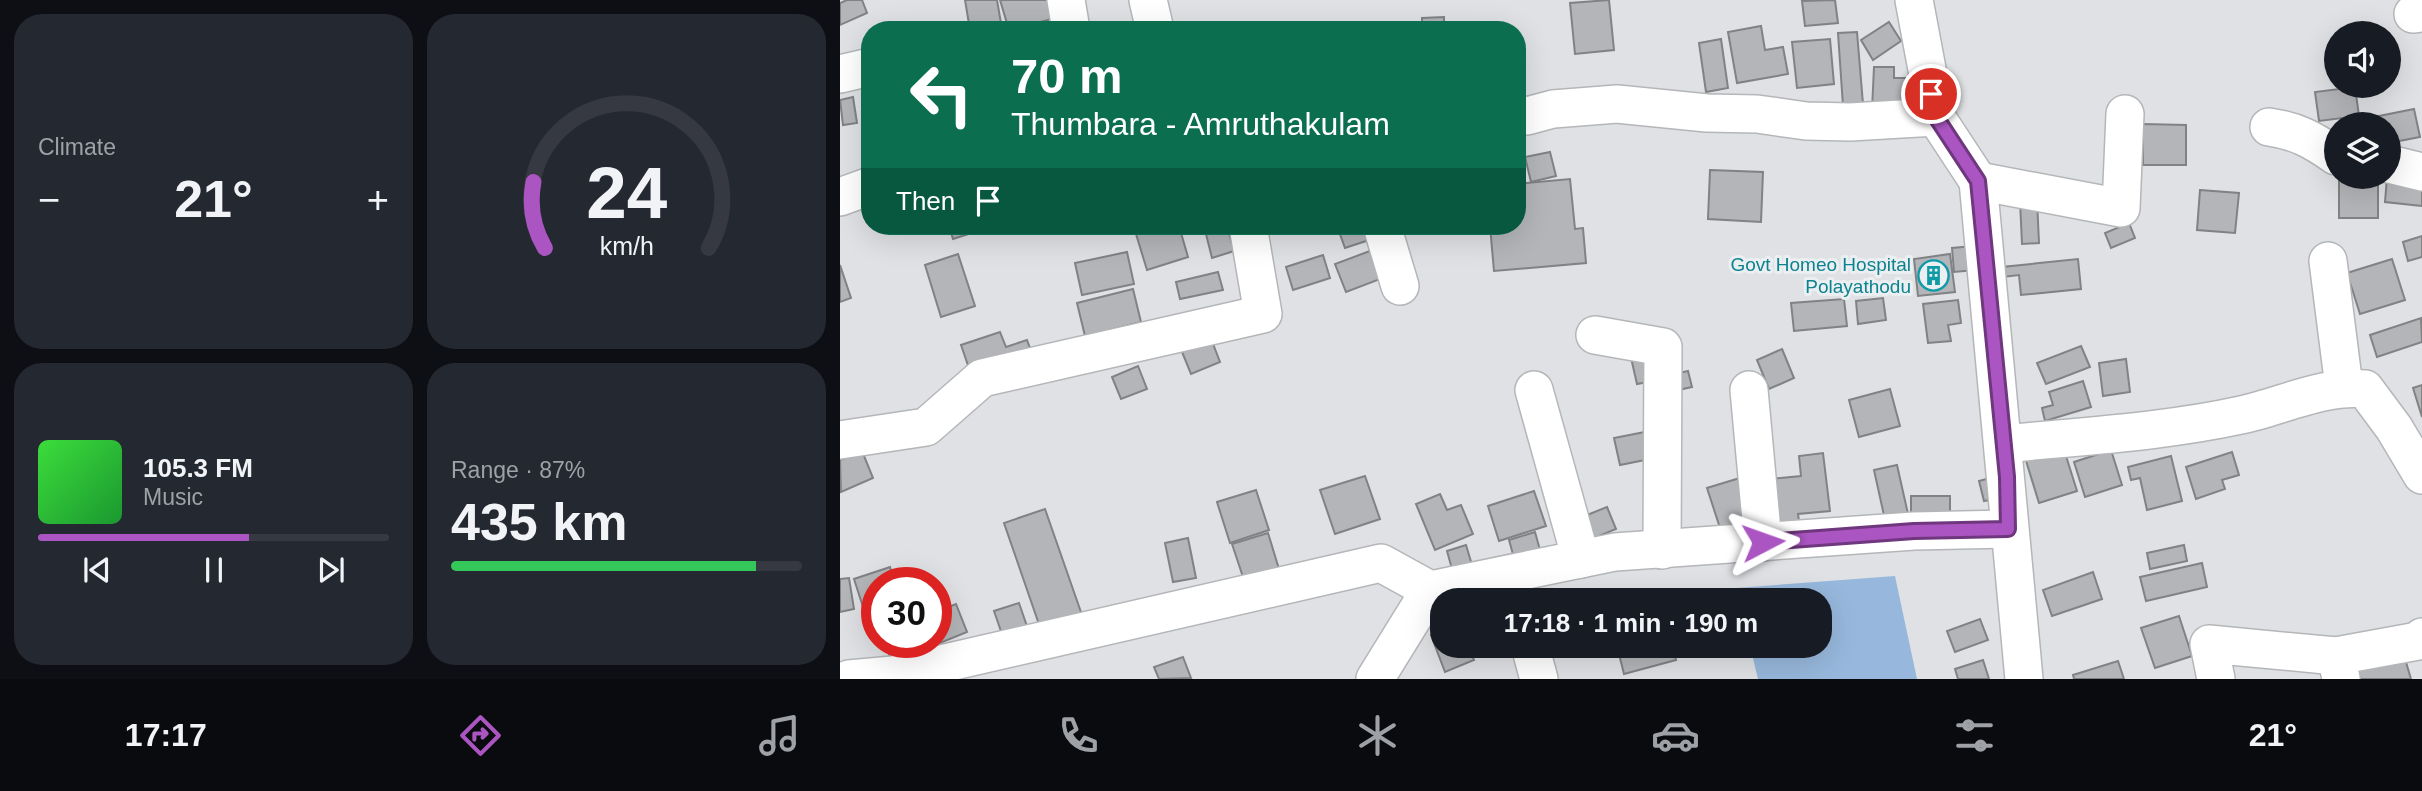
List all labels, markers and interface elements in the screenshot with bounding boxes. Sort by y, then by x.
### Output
map controls [2324,21,2401,189]
button: sound [2324,21,2401,98]
icon: left [896,49,987,140]
text: 70 m [1011,49,1123,103]
pin [1901,64,1961,124]
icon: arrive [1912,75,1950,113]
text: Thumbara - Amruthakulam [1011,106,1390,142]
button: layers [2324,112,2401,189]
text: Climate [38,134,116,160]
text: 24 [586,152,667,233]
text: 21° [174,170,253,228]
text: − [38,179,60,221]
text: + [367,179,389,221]
icon: arrive [969,182,1007,220]
text: Then [896,186,955,216]
text: km/h [599,231,654,259]
place label: Govt Homeo Hospital Polayathodu [1730,254,1911,297]
building icon: Govt Homeo Hospital Polayathodu [1917,258,1951,292]
text: 105.3 FM [143,453,253,483]
text: Range · 87% [451,457,585,483]
text: Music [143,484,203,510]
text: 435 km [451,493,627,551]
position arrow [1726,505,1800,579]
icon: previous [78,551,116,589]
icon: pause [195,551,233,589]
icon: next [312,551,350,589]
speed limit sign: 30 [861,567,952,658]
text: 17:18 · 1 min · 190 m [1504,608,1758,638]
icon: directions [456,711,505,760]
icon: music [755,711,804,760]
icon: phone [1054,711,1103,760]
icon: climate [1353,711,1402,760]
icon: car [1651,711,1700,760]
icon: filters [1950,711,1999,760]
text: 17:17 [125,717,207,753]
text: 21° [2249,717,2297,753]

